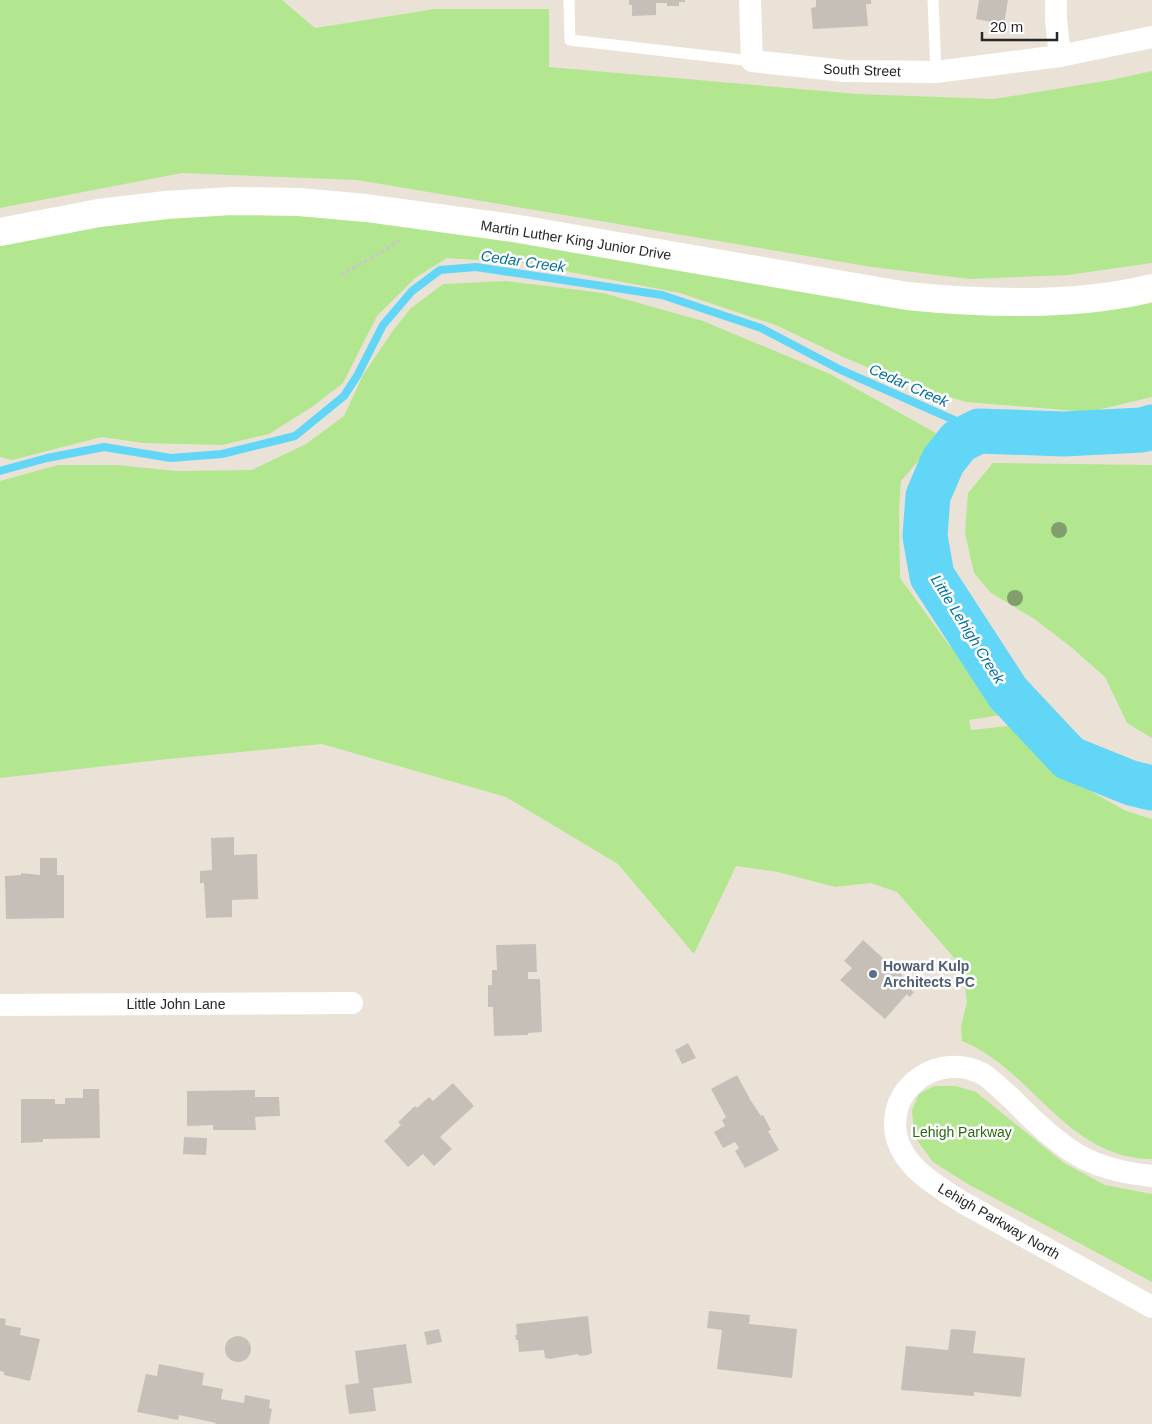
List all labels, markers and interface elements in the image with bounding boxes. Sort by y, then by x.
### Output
scale bar [982,10,1057,42]
text: 20 m [990,18,1023,35]
street label: South Street [823,61,901,79]
street label: Martin Luther King Junior Drive [479,217,673,263]
water label: Cedar Creek [480,247,568,276]
water label: Cedar Creek [867,360,953,411]
water label: Little Lehigh Creek [928,571,1009,688]
place label: Howard Kulp Architects PC [883,958,975,990]
marker: Howard Kulp Architects PC [867,968,879,980]
street label: Little John Lane [127,996,226,1012]
park label: Lehigh Parkway [912,1124,1012,1140]
street label: Lehigh Parkway North [935,1180,1063,1262]

